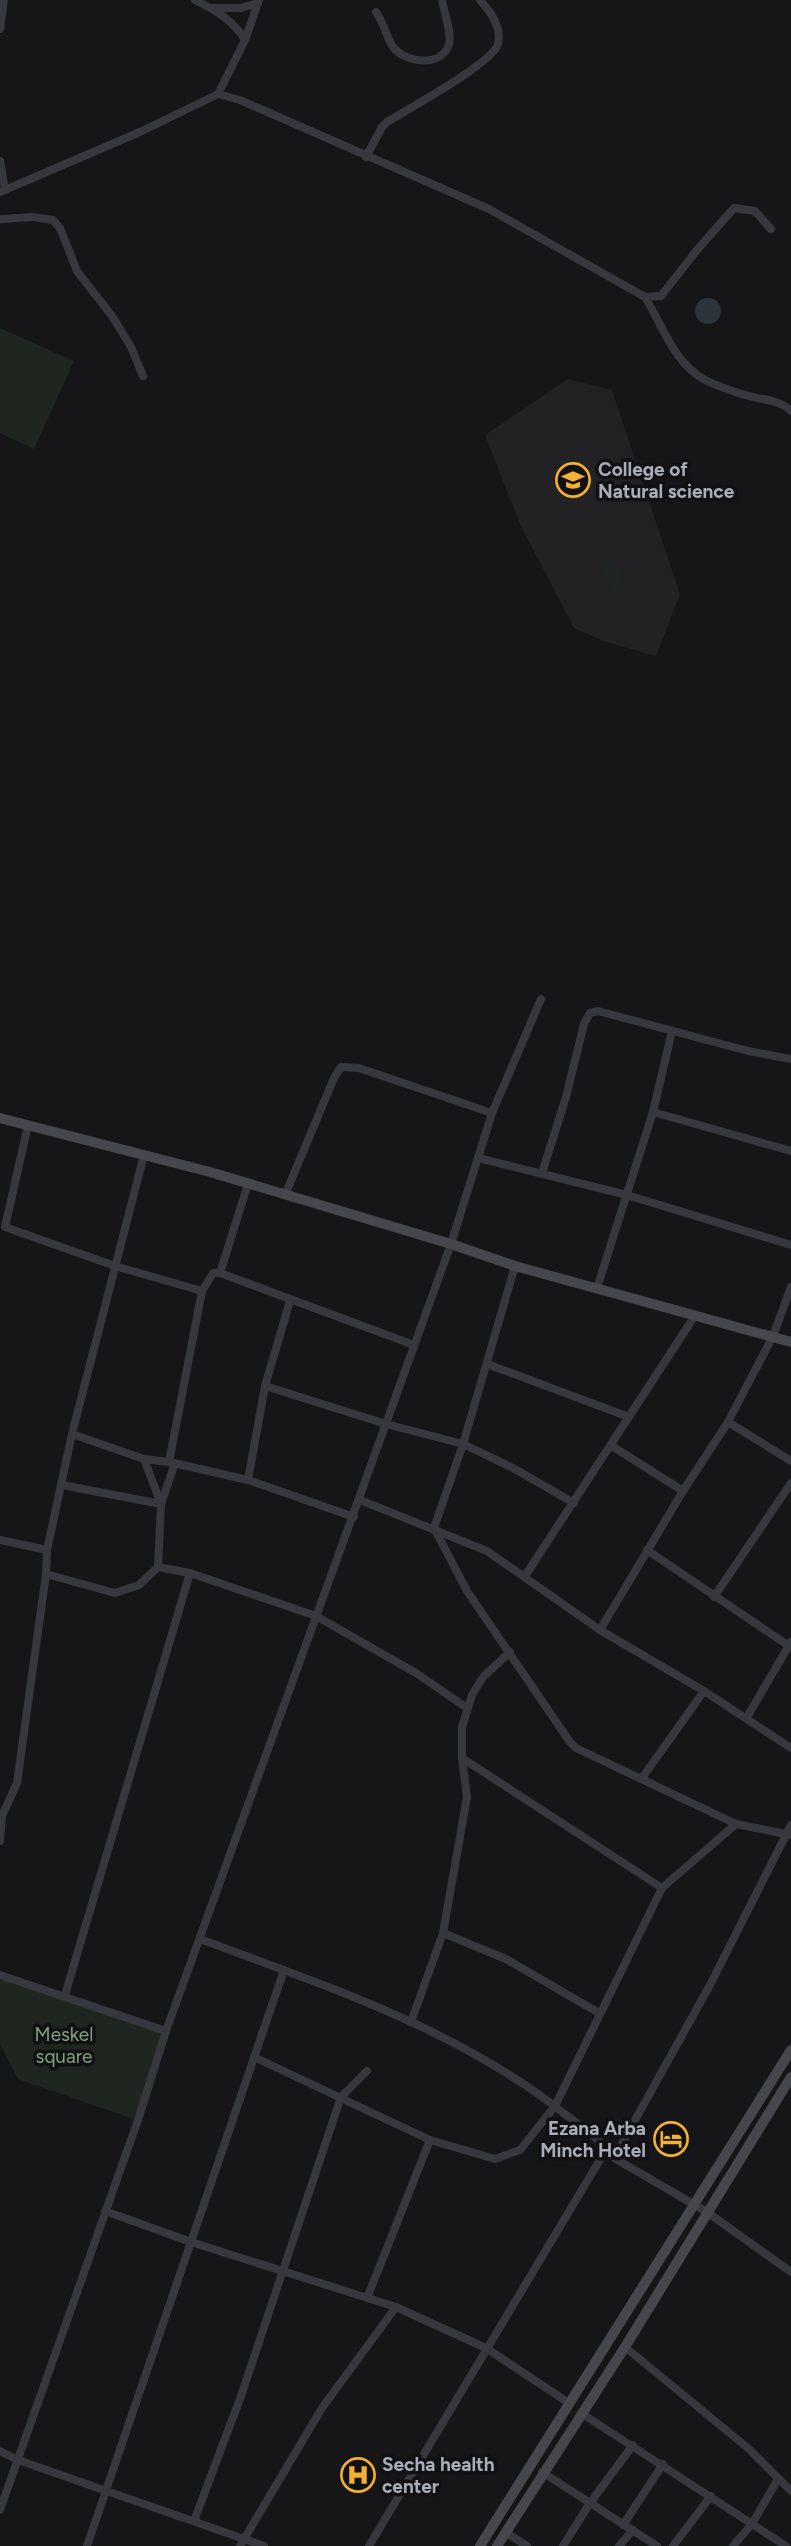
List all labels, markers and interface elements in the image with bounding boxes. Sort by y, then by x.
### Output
place label: College of Natural science [598,458,735,503]
school or university icon: College of Natural science [554,461,592,499]
park label: Meskel square [35,2023,93,2068]
place label: Ezana Arba Minch Hotel [540,2117,646,2162]
hotel icon: Ezana Arba Minch Hotel [652,2120,690,2158]
place label: Secha health center [382,2453,495,2498]
hospital icon: Secha health center [339,2456,377,2494]

